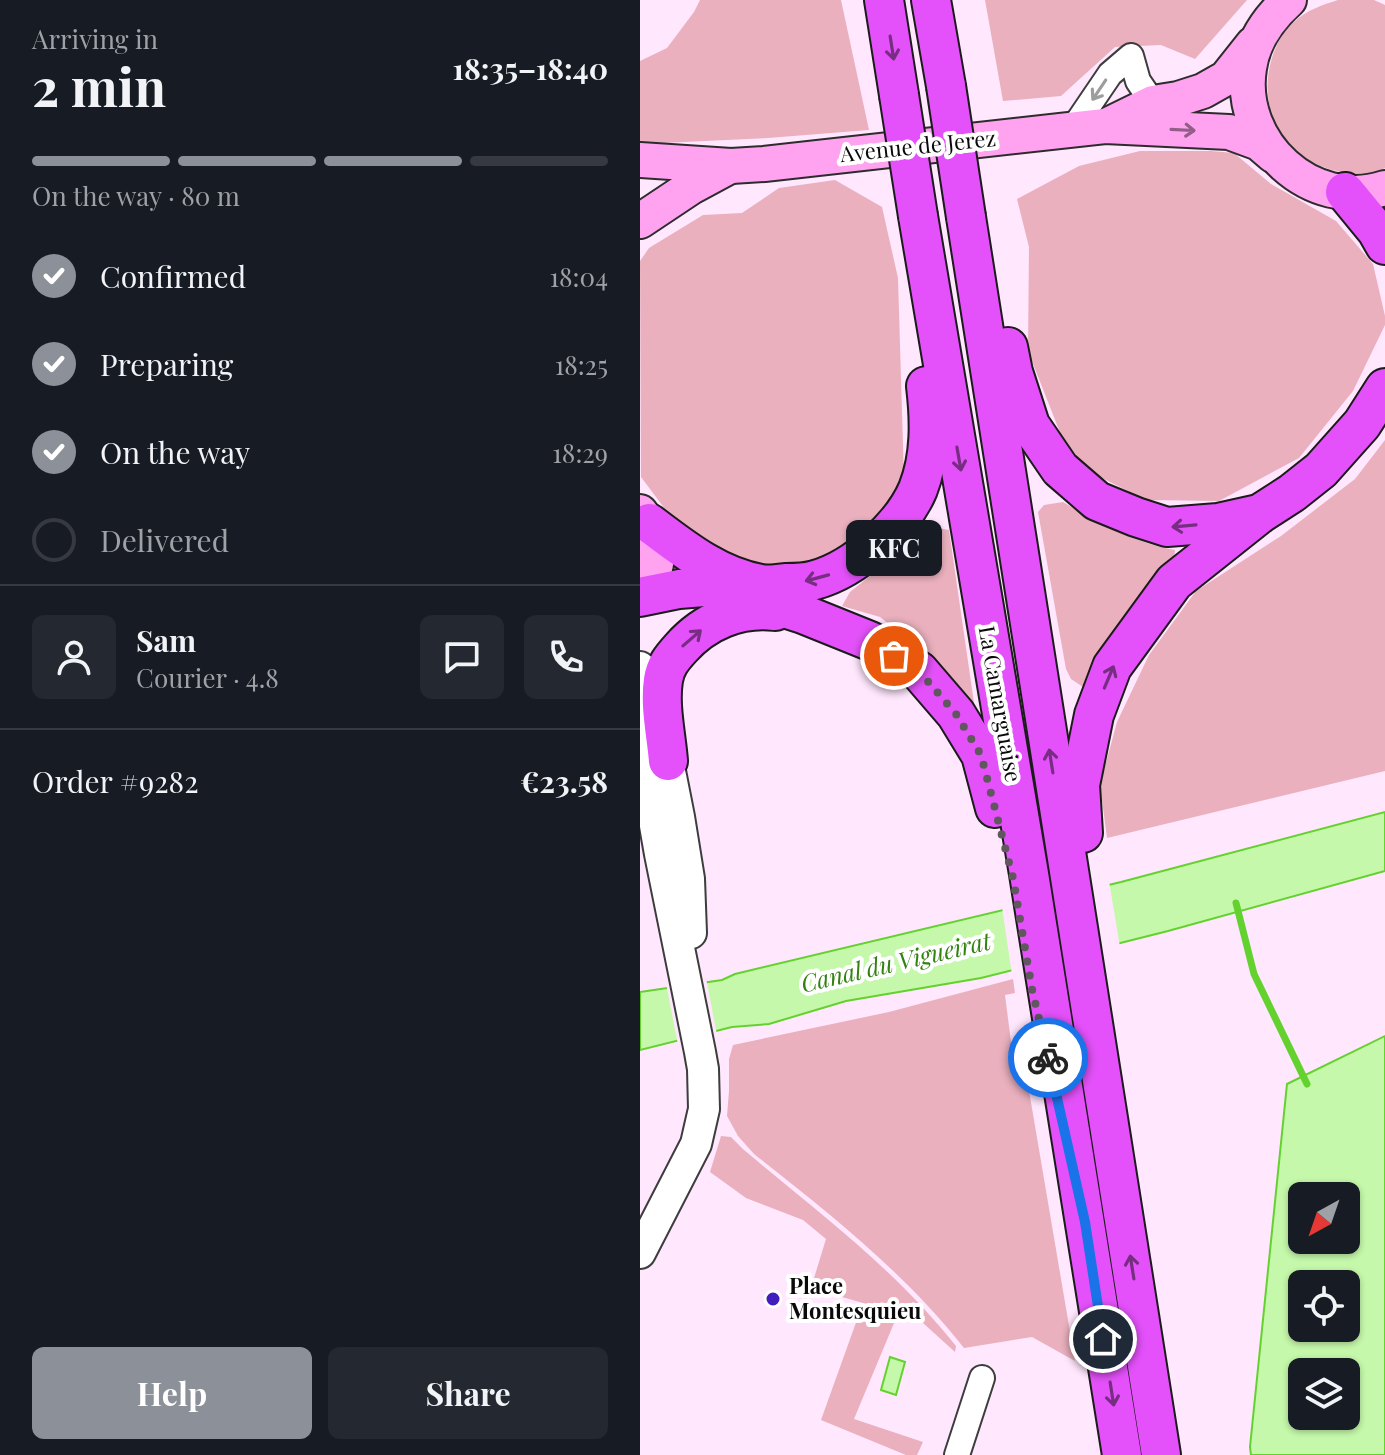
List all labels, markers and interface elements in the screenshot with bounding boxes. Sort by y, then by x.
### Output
text: Arriving in [32,21,158,56]
one-way arrow [885,34,900,60]
text: 18:35–18:40 [453,48,608,88]
text: 2 min [32,51,166,120]
one-way arrow [1091,79,1107,101]
street label: Avenue de Jerez [838,122,997,168]
one-way arrow [1169,123,1196,138]
text: On the way · 80 m [32,178,240,213]
icon: check [32,254,76,298]
text: Confirmed [100,256,246,296]
text: 18:04 [549,259,608,294]
icon: check [32,342,76,386]
text: Preparing [100,344,233,384]
text: 18:25 [555,347,608,382]
icon: check [32,430,76,474]
text: On the way [100,432,250,472]
text: 18:29 [552,435,608,470]
one-way arrow [952,446,967,471]
one-way arrow [1171,518,1198,533]
text: Delivered [100,520,229,560]
callout: KFC [846,520,942,576]
text: KFC [868,530,920,565]
one-way arrow [805,571,831,586]
button: person [32,615,116,699]
button: chat [420,615,504,699]
button: phone [524,615,608,699]
text: Sam [136,620,196,660]
pin [860,622,928,690]
street label: La Camarguaise [972,623,1029,784]
one-way arrow [682,629,702,647]
icon: bag [872,634,916,678]
text: Courier · 4.8 [136,660,279,695]
one-way arrow [1102,665,1117,689]
one-way arrow [1043,749,1058,775]
text: Order #9282 [32,761,199,801]
text: €23.58 [520,761,608,801]
water label: Canal du Vigueirat [797,923,995,998]
courier [1008,1018,1088,1098]
icon: bike [1026,1036,1070,1080]
north arrow [1288,1182,1360,1254]
map controls [1288,1182,1360,1430]
one-way arrow [1123,1255,1138,1280]
place label: Place Montesquieu [789,1270,921,1325]
button: locate [1288,1270,1360,1342]
marker: Place Montesquieu [764,1290,782,1308]
pin [1069,1305,1137,1373]
icon: home [1081,1317,1125,1361]
button: Help [32,1347,312,1439]
button: Share [328,1347,608,1439]
button: layers [1288,1358,1360,1430]
one-way arrow [1105,1381,1120,1406]

